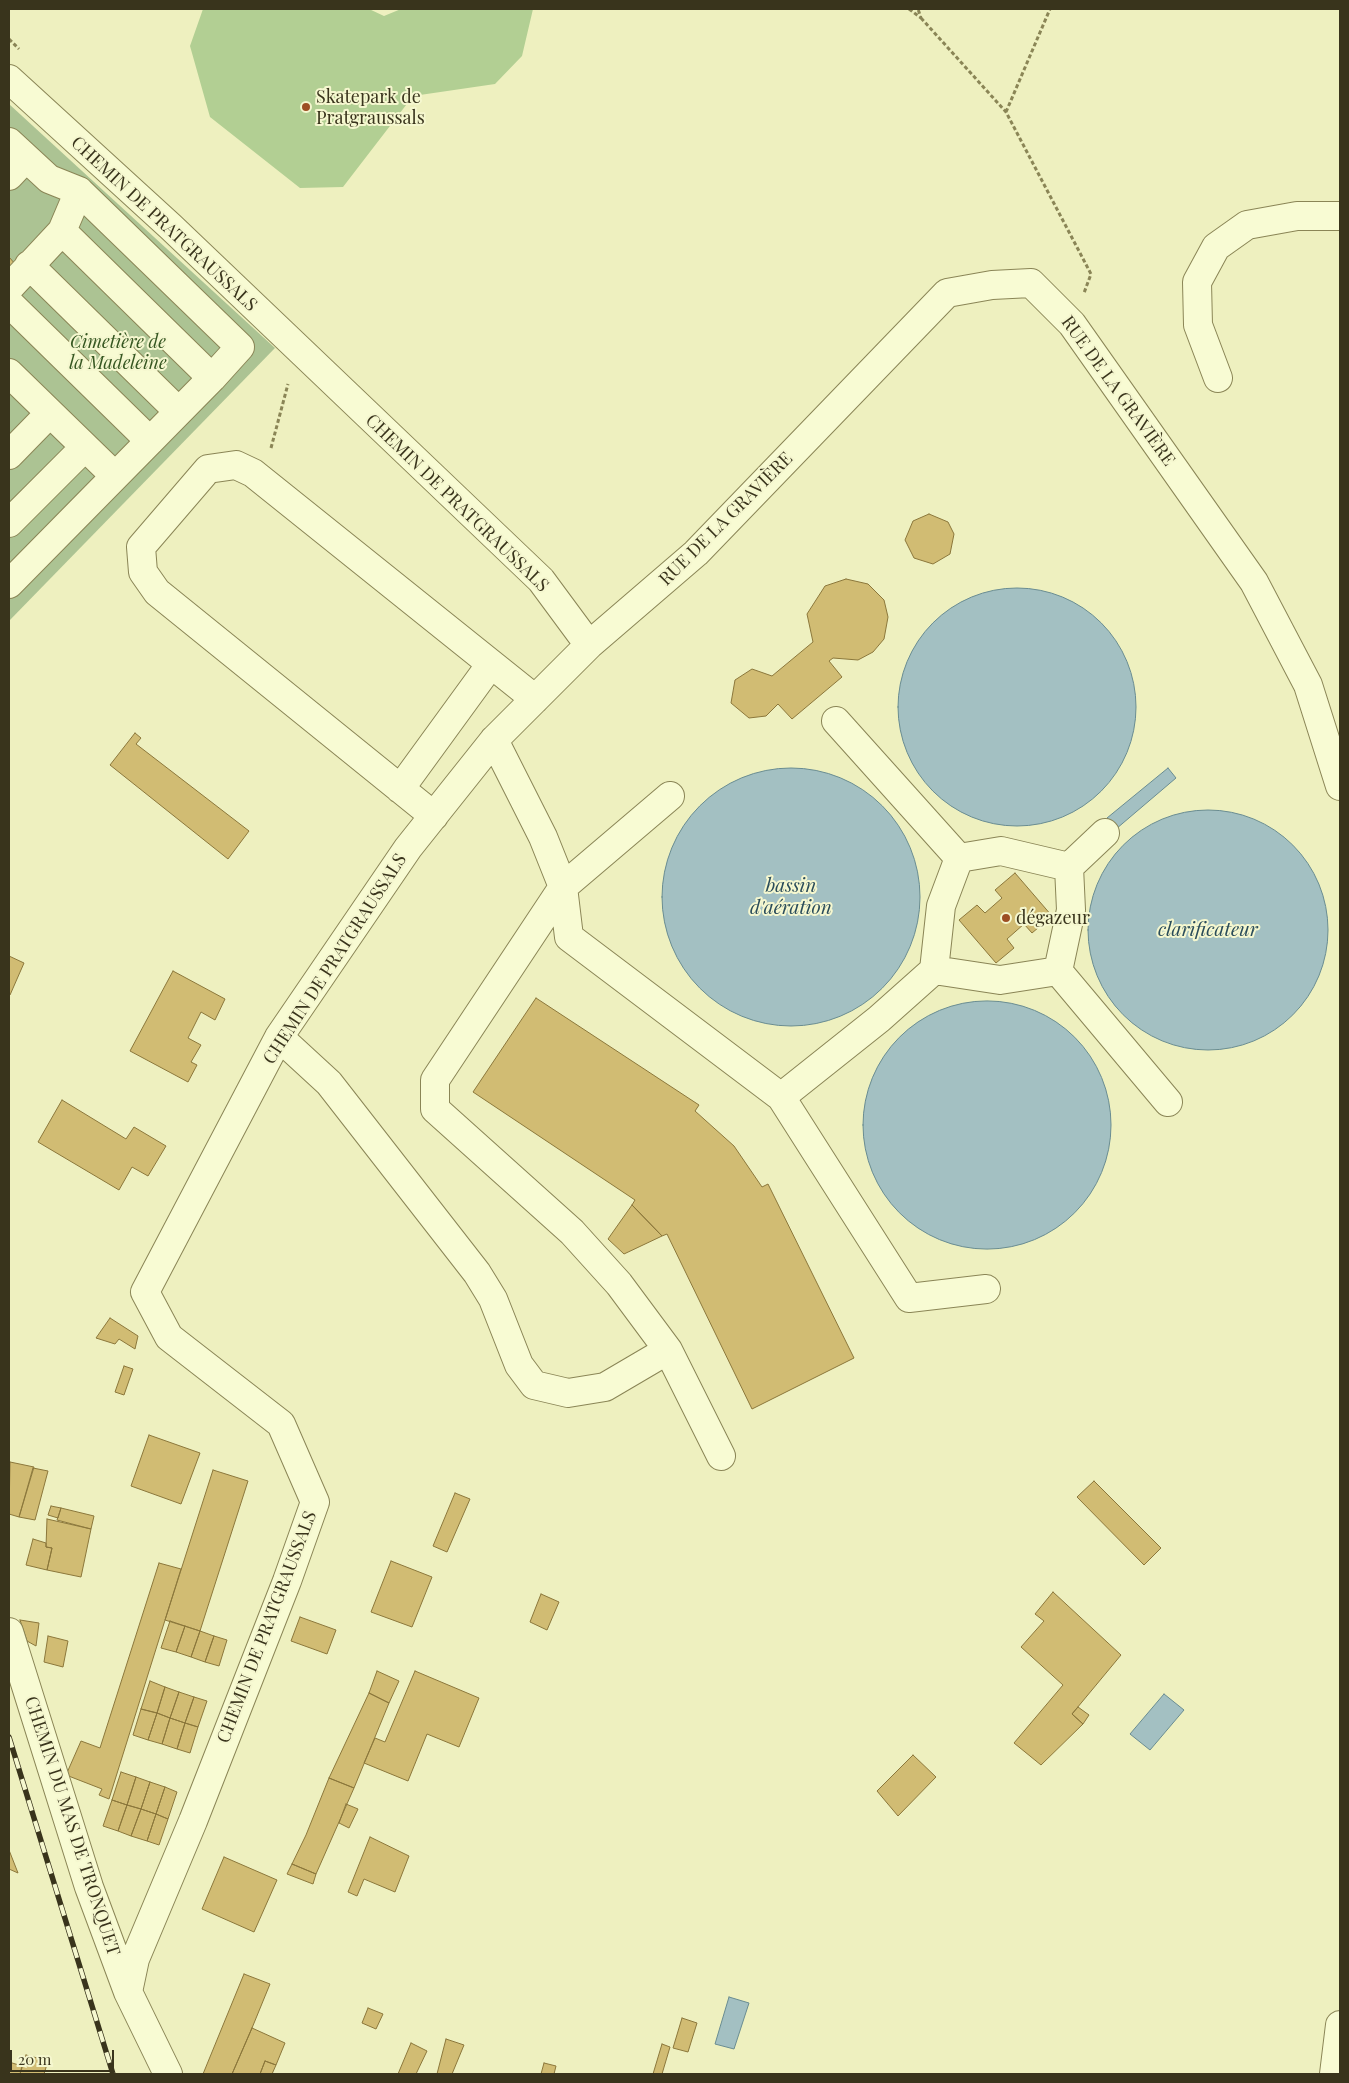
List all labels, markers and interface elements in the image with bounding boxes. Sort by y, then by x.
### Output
place label: Skatepark de Pratgraussals [316,86,425,128]
marker: Skatepark de Pratgraussals [300,101,312,113]
street label: CHEMIN DE PRATGRAUSSALS [66,132,262,316]
street label: RUE DE LA GRAVIÈRE [1056,312,1180,470]
park label: Cimetière de la Madeleine [69,331,167,374]
street label: CHEMIN DE PRATGRAUSSALS [361,410,553,596]
street label: RUE DE LA GRAVIÈRE [655,448,797,590]
street label: CHEMIN DE PRATGRAUSSALS [259,850,411,1068]
water label: bassin d'aération [750,875,832,919]
place label: dégazeur [1016,907,1090,929]
marker: dégazeur [1000,912,1012,924]
water label: clarificateur [1158,919,1258,941]
street label: CHEMIN DE PRATGRAUSSALS [213,1508,321,1746]
street label: CHEMIN DU MAS DE TRONQUET [20,1694,124,1958]
scale bar [12,2040,116,2072]
text: 20 m [18,2049,51,2069]

